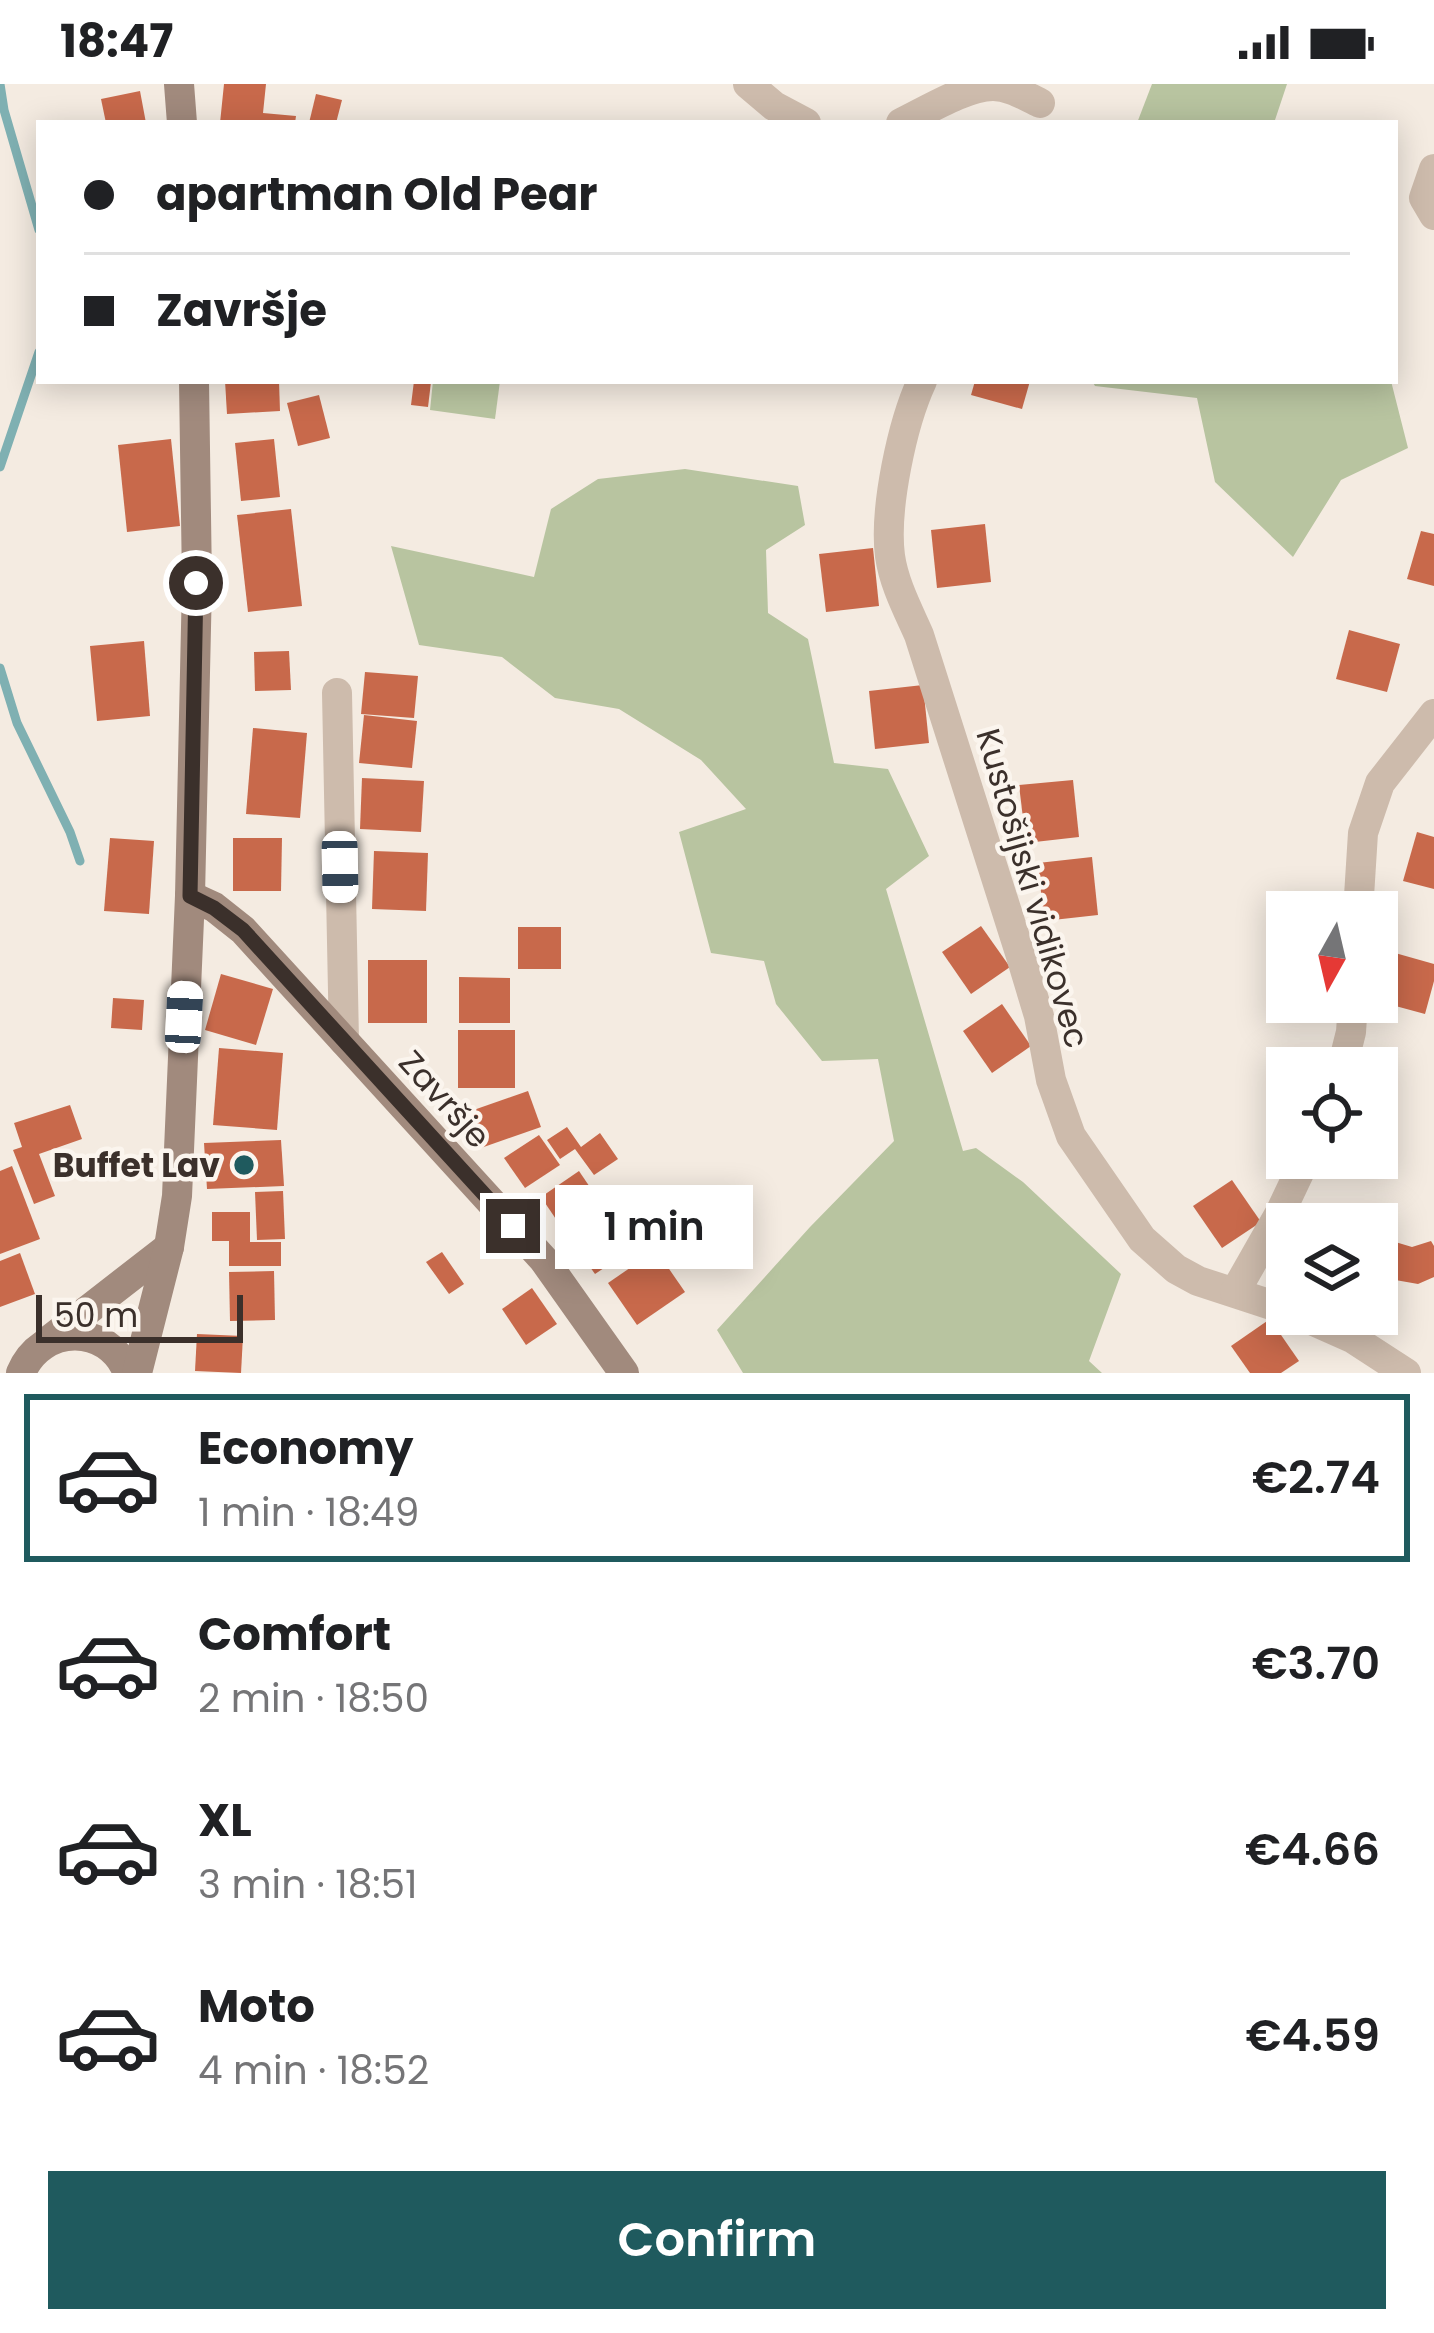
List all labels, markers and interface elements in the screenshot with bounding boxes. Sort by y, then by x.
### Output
text: 18:47 [60,10,173,73]
text: apartman Old Pear [156,163,598,226]
text: Završje [156,279,327,342]
route start [169,556,223,610]
street label: Kustošijski vidikovec [964,723,1101,1053]
car [321,831,359,903]
north arrow [1266,891,1398,1023]
map controls [1266,891,1398,1335]
car [164,980,204,1054]
street label: Završje [388,1040,501,1158]
button: locate [1266,1047,1398,1179]
place label: Buffet Lav [53,1142,220,1189]
marker: Buffet Lav [231,1152,257,1178]
callout: 1 min [555,1184,753,1268]
route end [486,1199,540,1253]
text: 1 min [604,1199,704,1254]
button: layers [1266,1203,1398,1335]
scale bar [36,1289,243,1342]
text: 50 m [54,1292,138,1339]
text: Economy [198,1417,413,1480]
icon: car [54,1424,162,1532]
text: €2.74 [1252,1446,1380,1509]
text: 1 min · 18:49 [198,1485,419,1540]
text: Comfort [198,1603,391,1666]
icon: car [54,1610,162,1718]
text: €3.70 [1252,1632,1380,1695]
text: 2 min · 18:50 [198,1671,429,1726]
text: XL [198,1789,252,1852]
icon: car [54,1796,162,1904]
text: €4.66 [1245,1818,1380,1881]
text: 3 min · 18:51 [198,1857,418,1912]
text: Moto [198,1975,315,2038]
icon: car [54,1982,162,2090]
text: €4.59 [1245,2004,1380,2067]
text: 4 min · 18:52 [198,2043,429,2098]
button: Confirm [48,2171,1386,2309]

